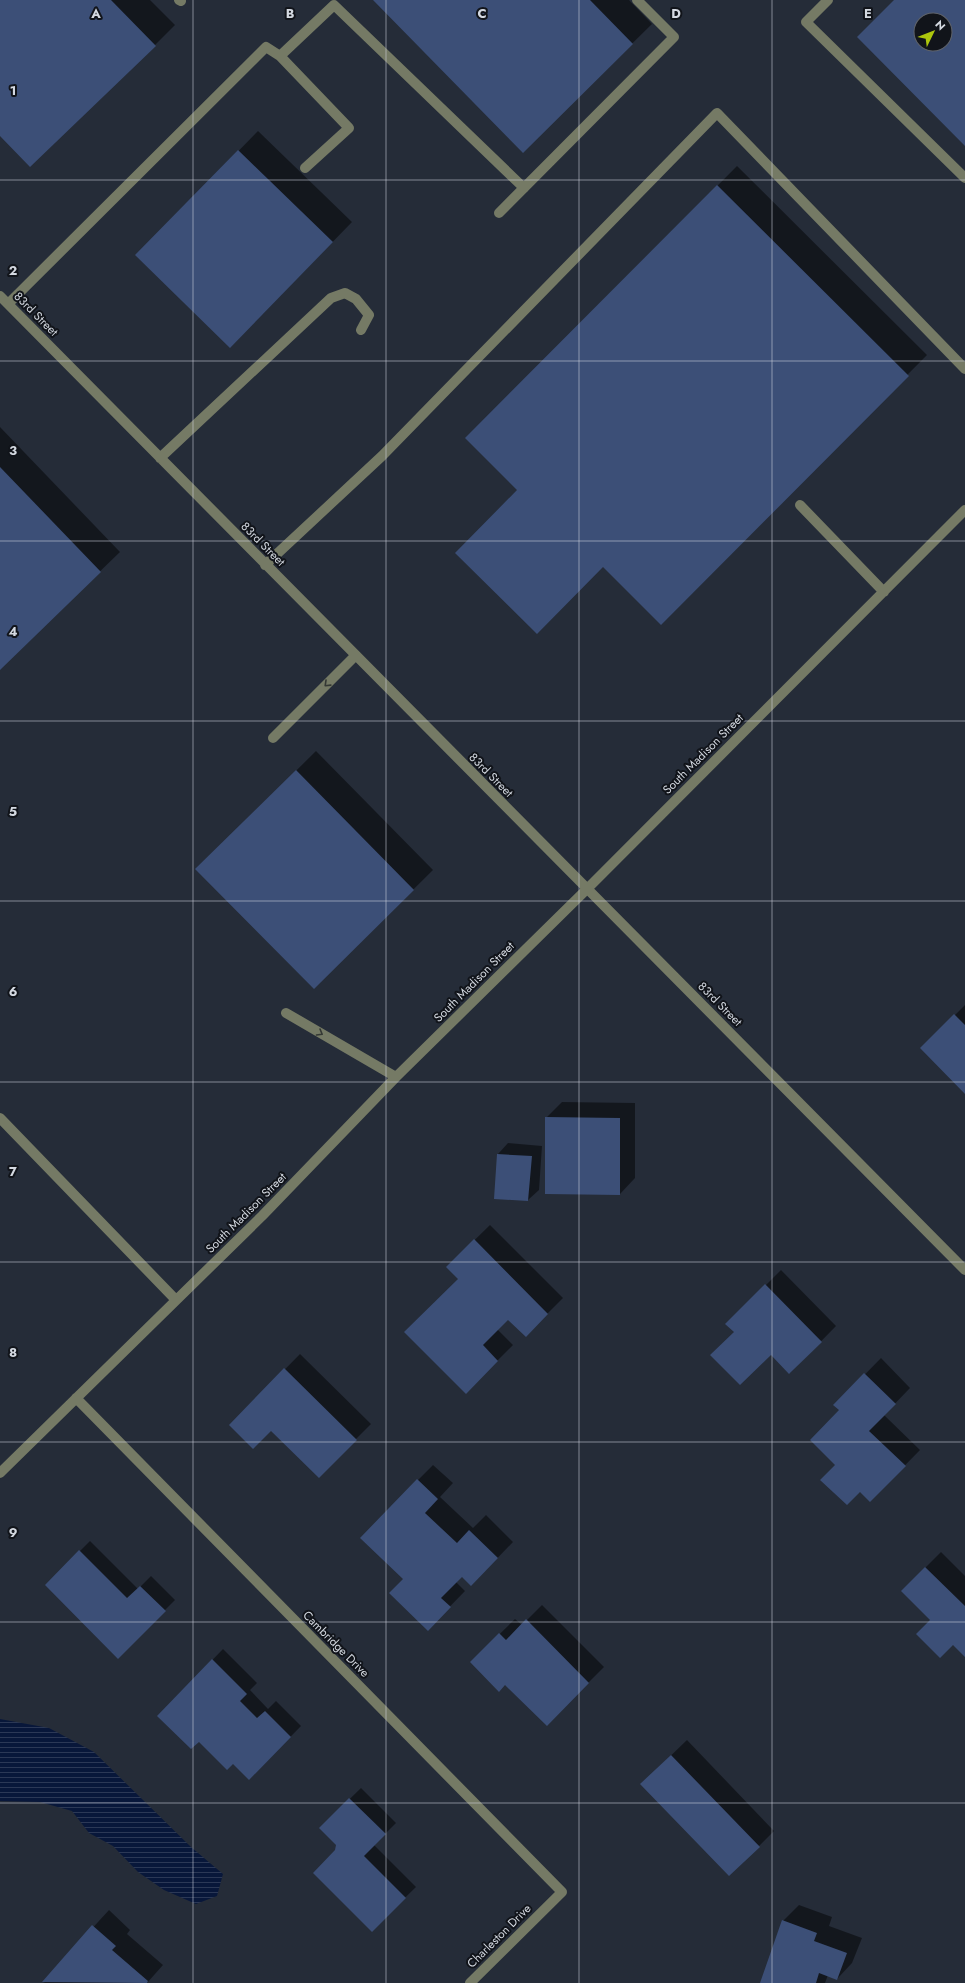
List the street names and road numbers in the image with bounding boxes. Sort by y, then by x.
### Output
street label: 83rd Street [10,288,62,340]
street label: 83rd Street [237,518,289,570]
street label: South Madison Street [659,710,747,798]
street label: 83rd Street [465,749,517,801]
street label: South Madison Street [430,938,518,1026]
street label: 83rd Street [694,978,746,1030]
street label: South Madison Street [202,1169,290,1257]
street label: Cambridge Drive [299,1607,373,1681]
street label: Charleston Drive [463,1900,535,1972]

